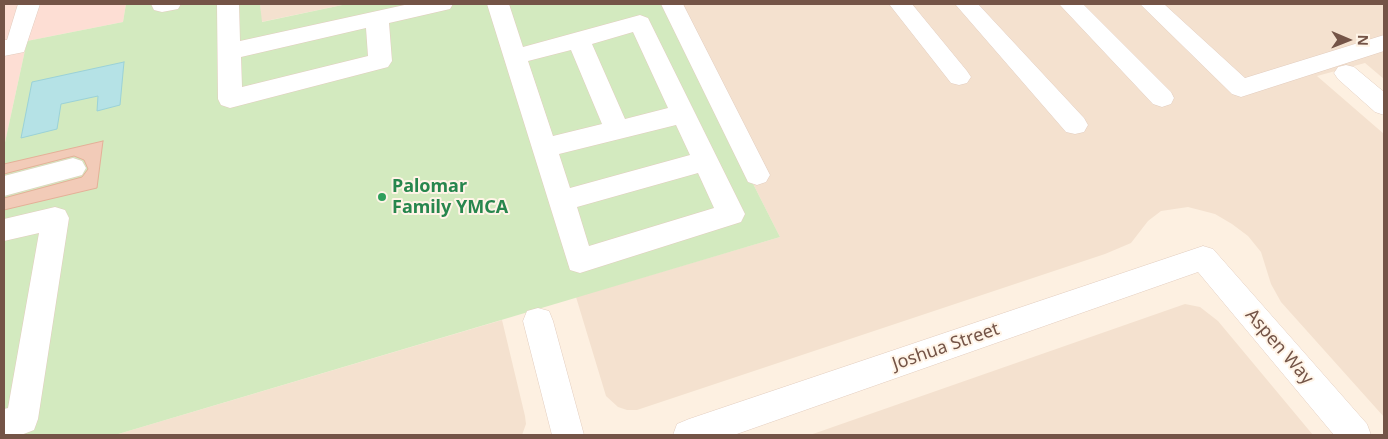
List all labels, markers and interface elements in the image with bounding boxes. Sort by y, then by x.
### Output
north arrow [1323,15,1373,65]
text: N [1354,34,1373,46]
place label: Palomar Family YMCA [392,176,508,218]
marker: Palomar Family YMCA [376,191,388,203]
street label: Aspen Way [1240,305,1318,389]
street label: Joshua Street [890,319,1002,375]

